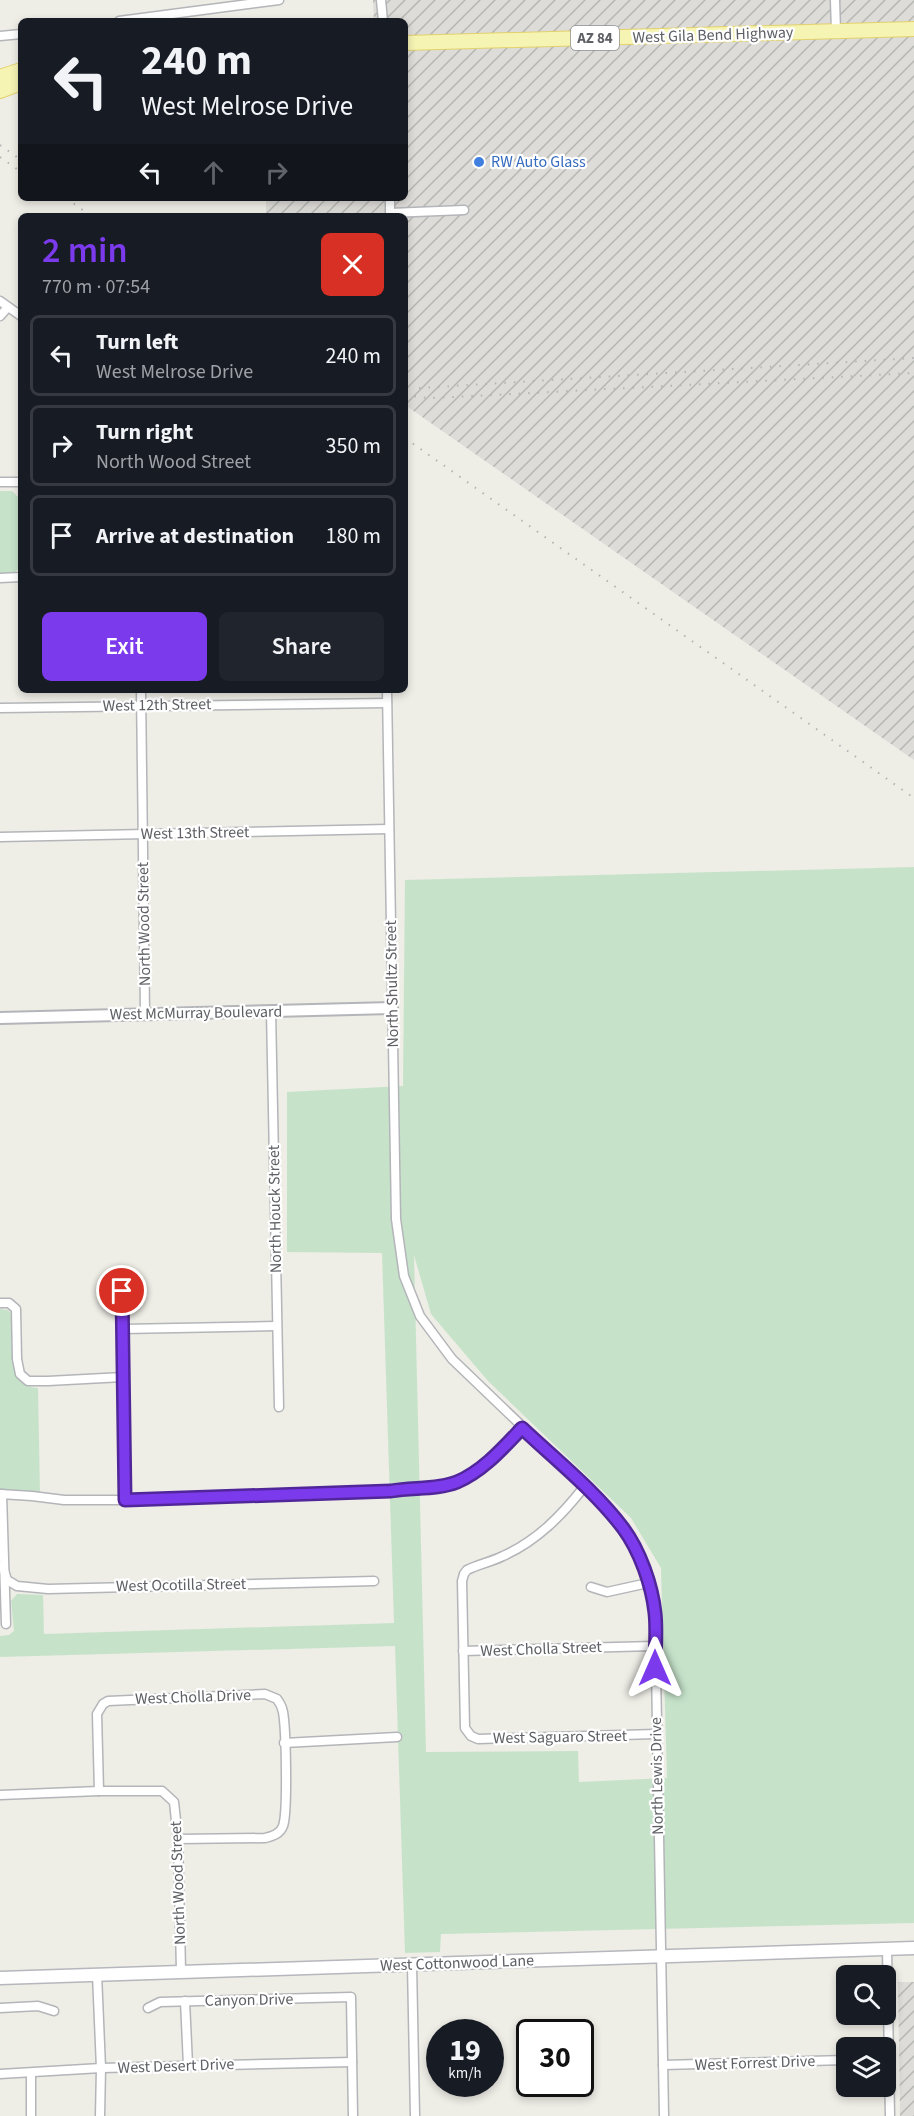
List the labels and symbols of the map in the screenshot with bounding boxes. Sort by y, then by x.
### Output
street label: West Gila Bend Highway [632,21,794,49]
road number: AZ 84 [571,26,619,50]
place label: RW Auto Glass [491,151,586,173]
marker: RW Auto Glass [472,155,486,169]
street label: West 12th Street [102,693,212,717]
street label: West 13th Street [140,821,250,845]
street label: North Wood Street [132,861,156,986]
street label: North Shultz Street [380,920,404,1048]
street label: West McMurray Boulevard [110,1000,282,1026]
street label: North Houck Street [263,1144,287,1273]
pin [96,1265,147,1316]
street label: West Ocotilla Street [116,1573,247,1597]
street label: West Cholla Street [480,1636,603,1662]
position arrow [623,1636,687,1700]
street label: West Cholla Drive [135,1684,251,1710]
street label: North Lewis Drive [645,1717,669,1835]
street label: West Saguaro Street [493,1725,628,1749]
street label: North Wood Street [165,1820,191,1945]
street label: West Cottonwood Lane [380,1949,534,1977]
street label: Canyon Drive [204,1988,294,2012]
speed limit sign: 30 [516,2019,594,2097]
street label: West Forrest Drive [694,2050,816,2076]
street label: West Desert Drive [117,2053,235,2079]

